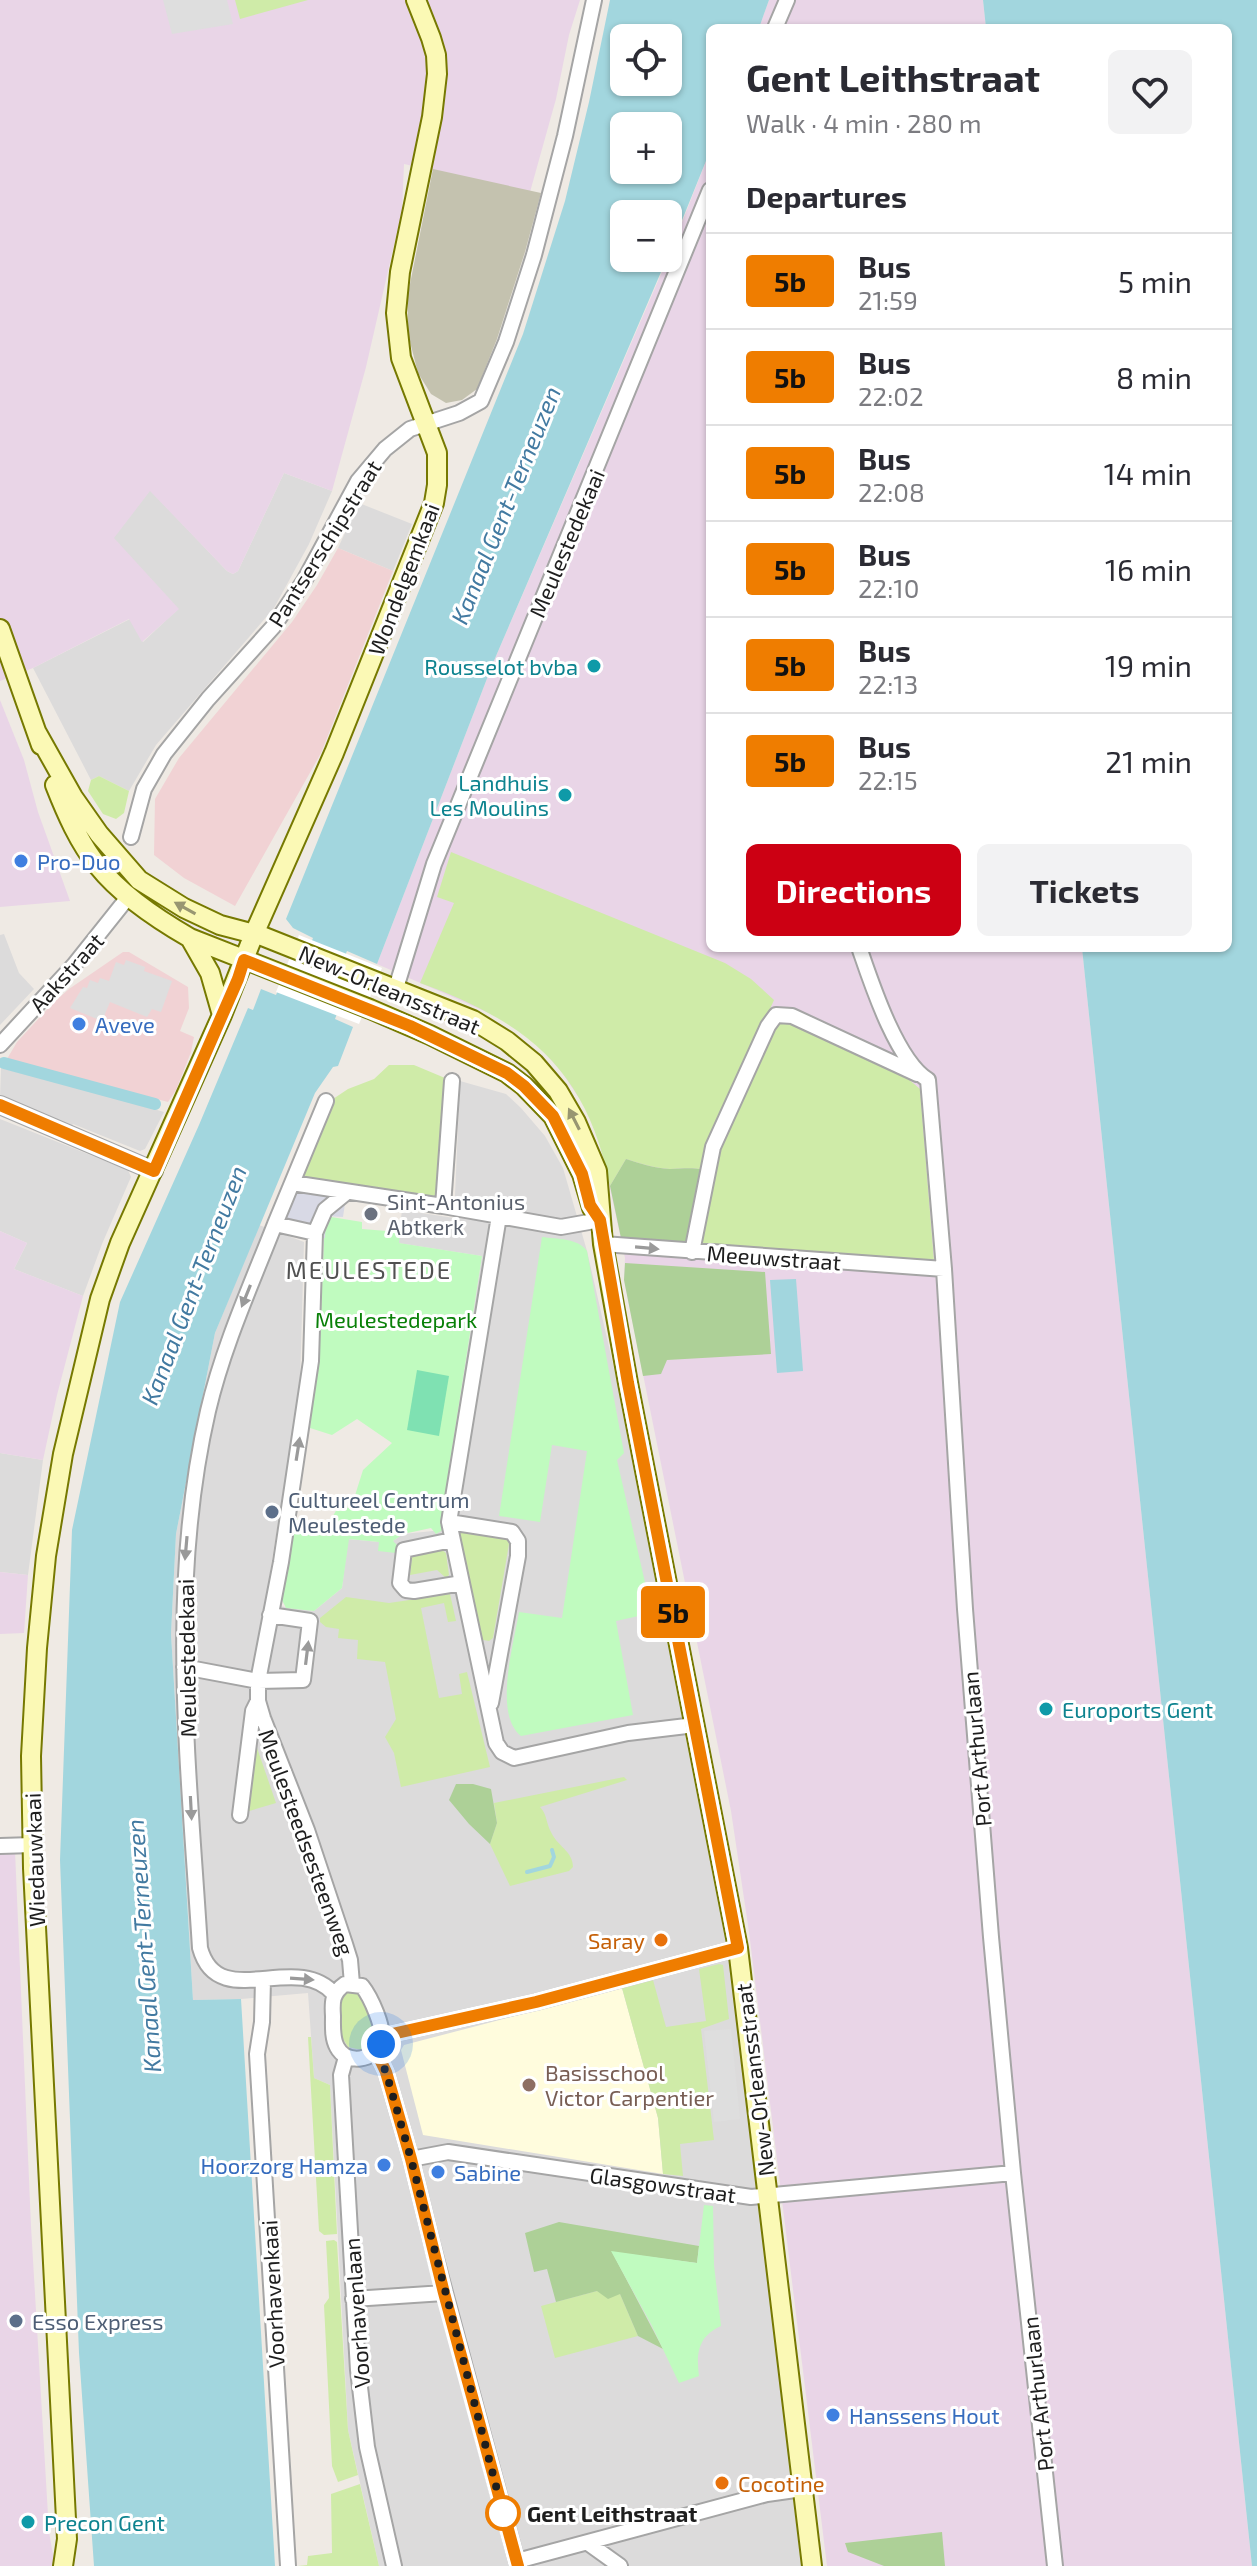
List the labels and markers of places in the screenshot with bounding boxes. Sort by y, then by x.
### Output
place label: Rousselot bvba [424,653,578,679]
marker: Rousselot bvba [585,657,603,675]
place label: Landhuis Les Moulins [430,769,549,820]
marker: Landhuis Les Moulins [556,786,574,804]
place label: Pro-Duo [37,848,121,874]
marker: Pro-Duo [12,852,30,870]
place label: Aveve [95,1011,155,1037]
marker: Aveve [70,1015,88,1033]
place label: Sint-Antonius Abtkerk [387,1188,525,1239]
marker: Sint-Antonius Abtkerk [362,1205,380,1223]
place label: Cultureel Centrum Meulestede [288,1486,470,1537]
marker: Cultureel Centrum Meulestede [263,1503,281,1521]
place label: Euroports Gent [1062,1696,1213,1722]
marker: Euroports Gent [1037,1700,1055,1718]
place label: Saray [588,1927,645,1953]
marker: Saray [652,1931,670,1949]
place label: Basisschool Victor Carpentier [545,2059,714,2110]
marker: Basisschool Victor Carpentier [520,2076,538,2094]
place label: Hoorzorg Hamza [201,2152,368,2178]
marker: Hoorzorg Hamza [375,2156,393,2174]
place label: Sabine [454,2159,521,2185]
marker: Sabine [429,2163,447,2181]
place label: Esso Express [32,2308,163,2334]
marker: Esso Express [7,2312,25,2330]
place label: Hanssens Hout [849,2402,1000,2428]
marker: Hanssens Hout [824,2406,842,2424]
place label: Cocotine [738,2470,825,2496]
marker: Cocotine [713,2474,731,2492]
marker: Gent Leithstraat [486,2496,520,2530]
place label: Gent Leithstraat [527,2500,697,2526]
place label: Precon Gent [44,2509,165,2535]
marker: Precon Gent [19,2513,37,2531]

